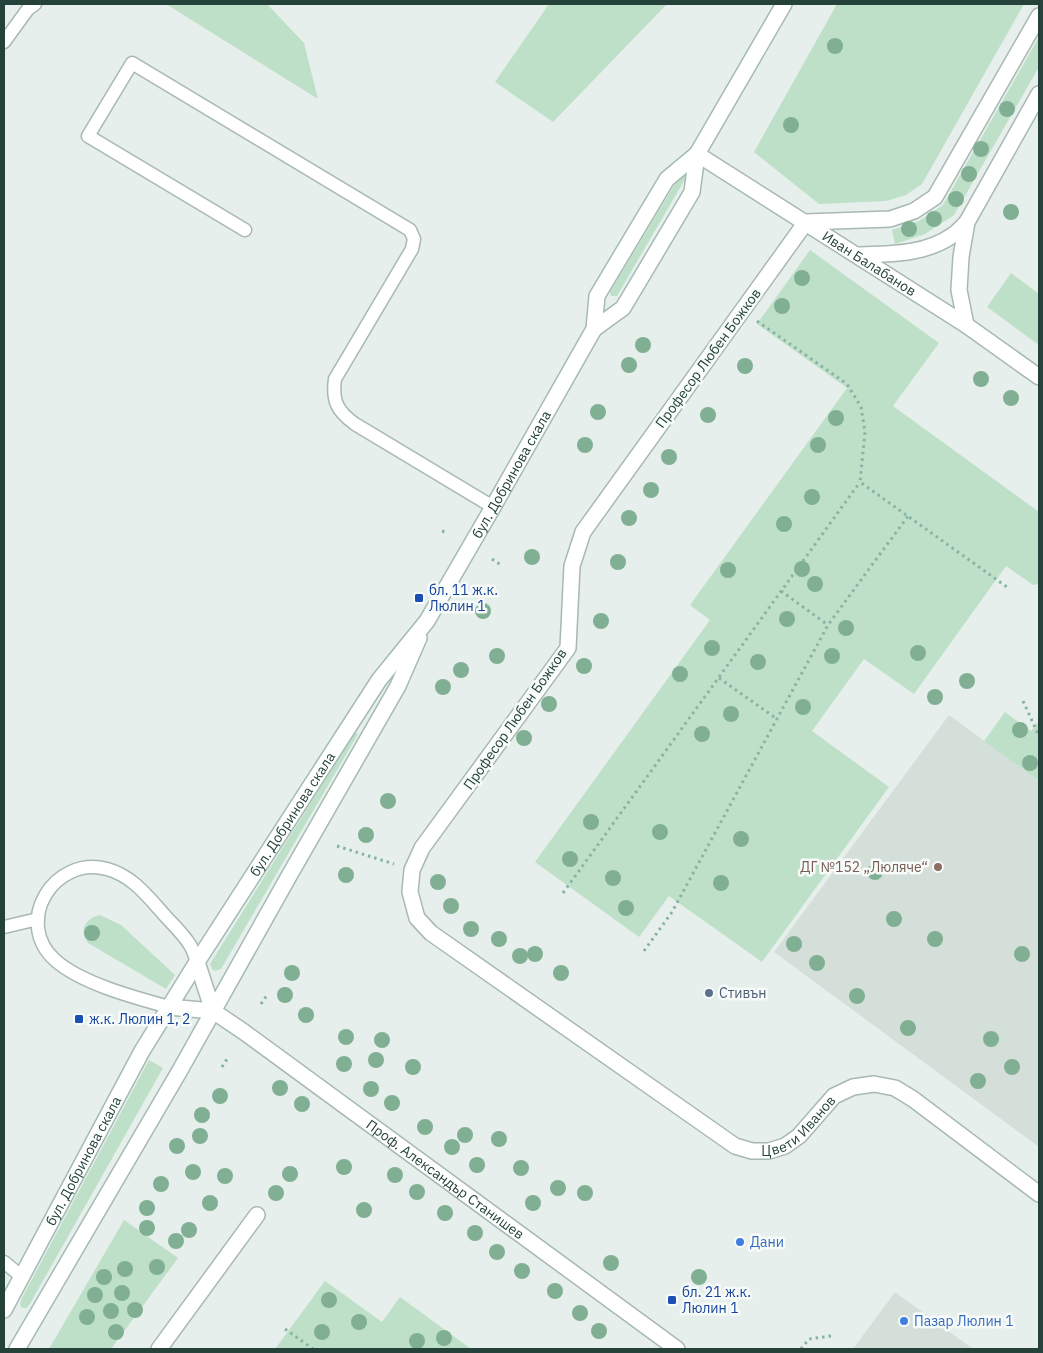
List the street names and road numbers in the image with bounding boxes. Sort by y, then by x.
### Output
street label: Иван Балабанов [819,227,920,300]
street label: Професор Любен Божков [651,285,765,431]
street label: бул. Добринова скала [468,407,555,541]
street label: Професор Любен Божков [459,645,571,793]
street label: бул. Добринова скала [246,748,339,880]
street label: Цвети Иванов [761,1092,839,1160]
street label: бул. Добринова скала [42,1093,126,1229]
street label: Проф. Александър Станишев [363,1115,528,1243]

